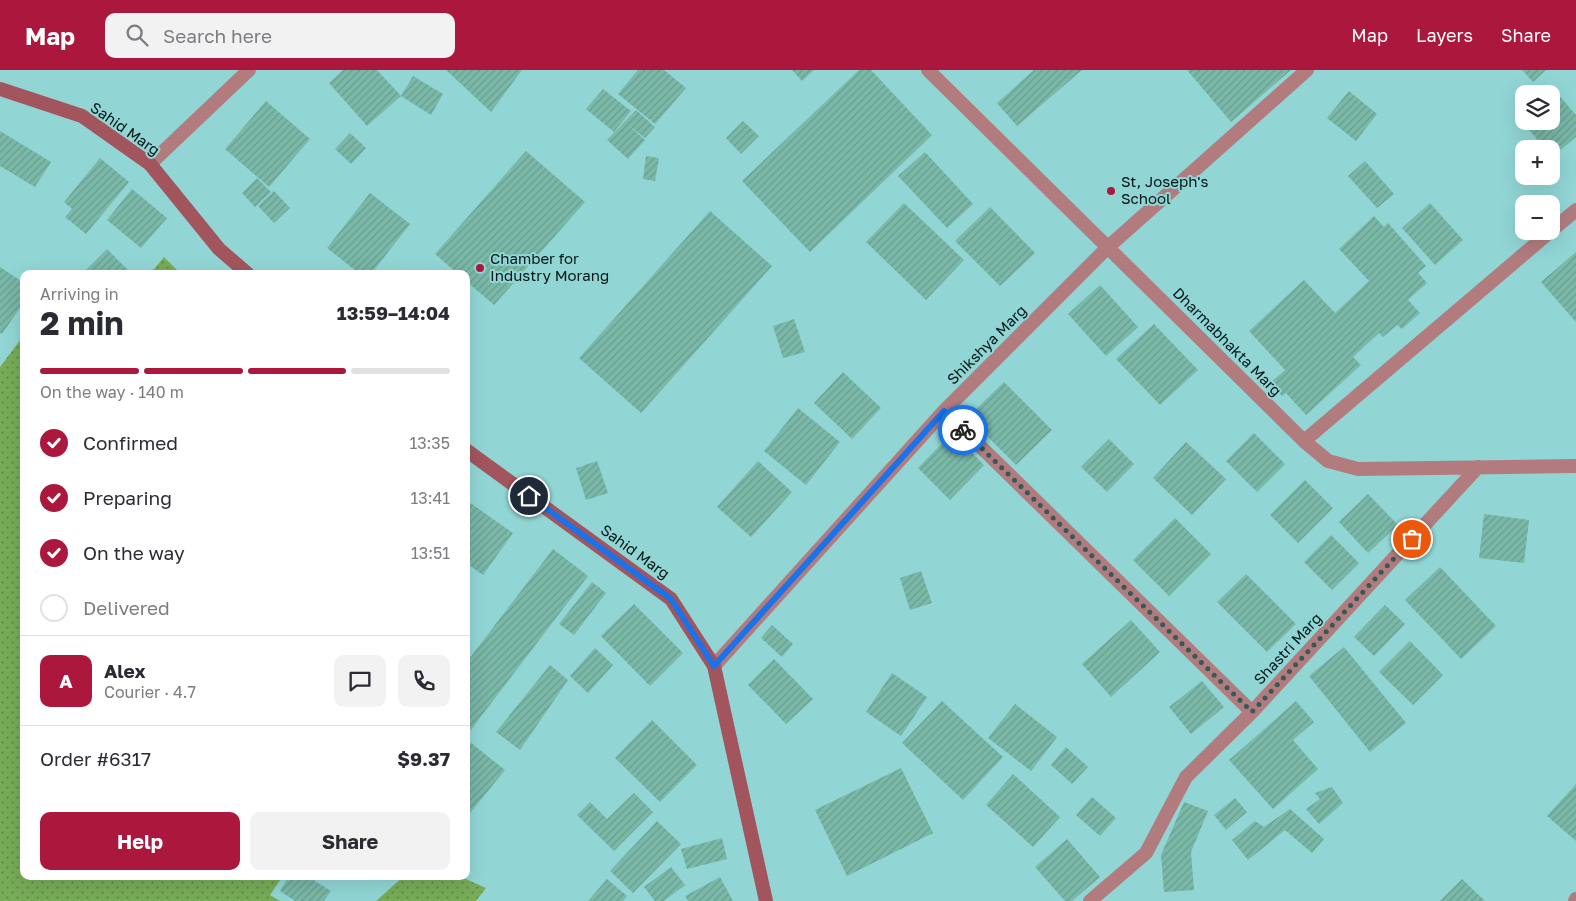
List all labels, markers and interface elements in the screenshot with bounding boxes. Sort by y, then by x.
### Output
search box [105,13,455,58]
text: Map [25,21,75,50]
icon: search [123,21,151,49]
text: Search here [163,24,272,47]
text: Map [1351,24,1388,46]
text: Layers [1416,24,1473,46]
text: Share [1501,24,1551,46]
map controls [1515,85,1560,240]
button: layers [1515,85,1560,130]
street label: Sahid Marg [87,98,164,159]
button: + [1515,140,1560,185]
place label: St, Joseph's School [1121,172,1209,207]
marker: St, Joseph's School [1105,185,1117,197]
button: − [1515,195,1560,240]
place label: Chamber for Industry Morang [490,249,609,284]
marker: Chamber for Industry Morang [474,262,486,274]
street label: Dharmabhakta Marg [1170,283,1286,399]
text: Arriving in [40,284,119,304]
text: 13:59–14:04 [337,301,450,324]
street label: Shikshya Marg [943,301,1030,388]
text: 2 min [40,304,124,342]
text: On the way · 140 m [40,382,184,402]
courier [938,405,988,455]
icon: bike [949,416,977,444]
icon: check [40,429,68,457]
text: Confirmed [83,431,178,454]
text: 13:35 [409,433,450,453]
pin [508,475,550,517]
icon: home [515,482,543,510]
icon: check [40,484,68,512]
text: Preparing [83,486,172,509]
text: 13:41 [411,488,450,508]
pin [1391,518,1433,560]
street label: Sahid Marg [598,520,673,582]
icon: bag [1398,525,1426,553]
icon: check [40,539,68,567]
text: On the way [83,541,185,564]
text: 13:51 [411,543,450,563]
text: Delivered [83,596,170,619]
street label: Shastri Marg [1250,609,1325,688]
button: chat [334,655,386,707]
button: phone [398,655,450,707]
text: Alex [104,659,145,682]
text: A [59,669,73,692]
text: Courier · 4.7 [104,682,196,702]
text: Order #6317 [40,747,151,770]
text: $9.37 [397,747,450,770]
button: Help [40,812,240,870]
button: Share [250,812,450,870]

